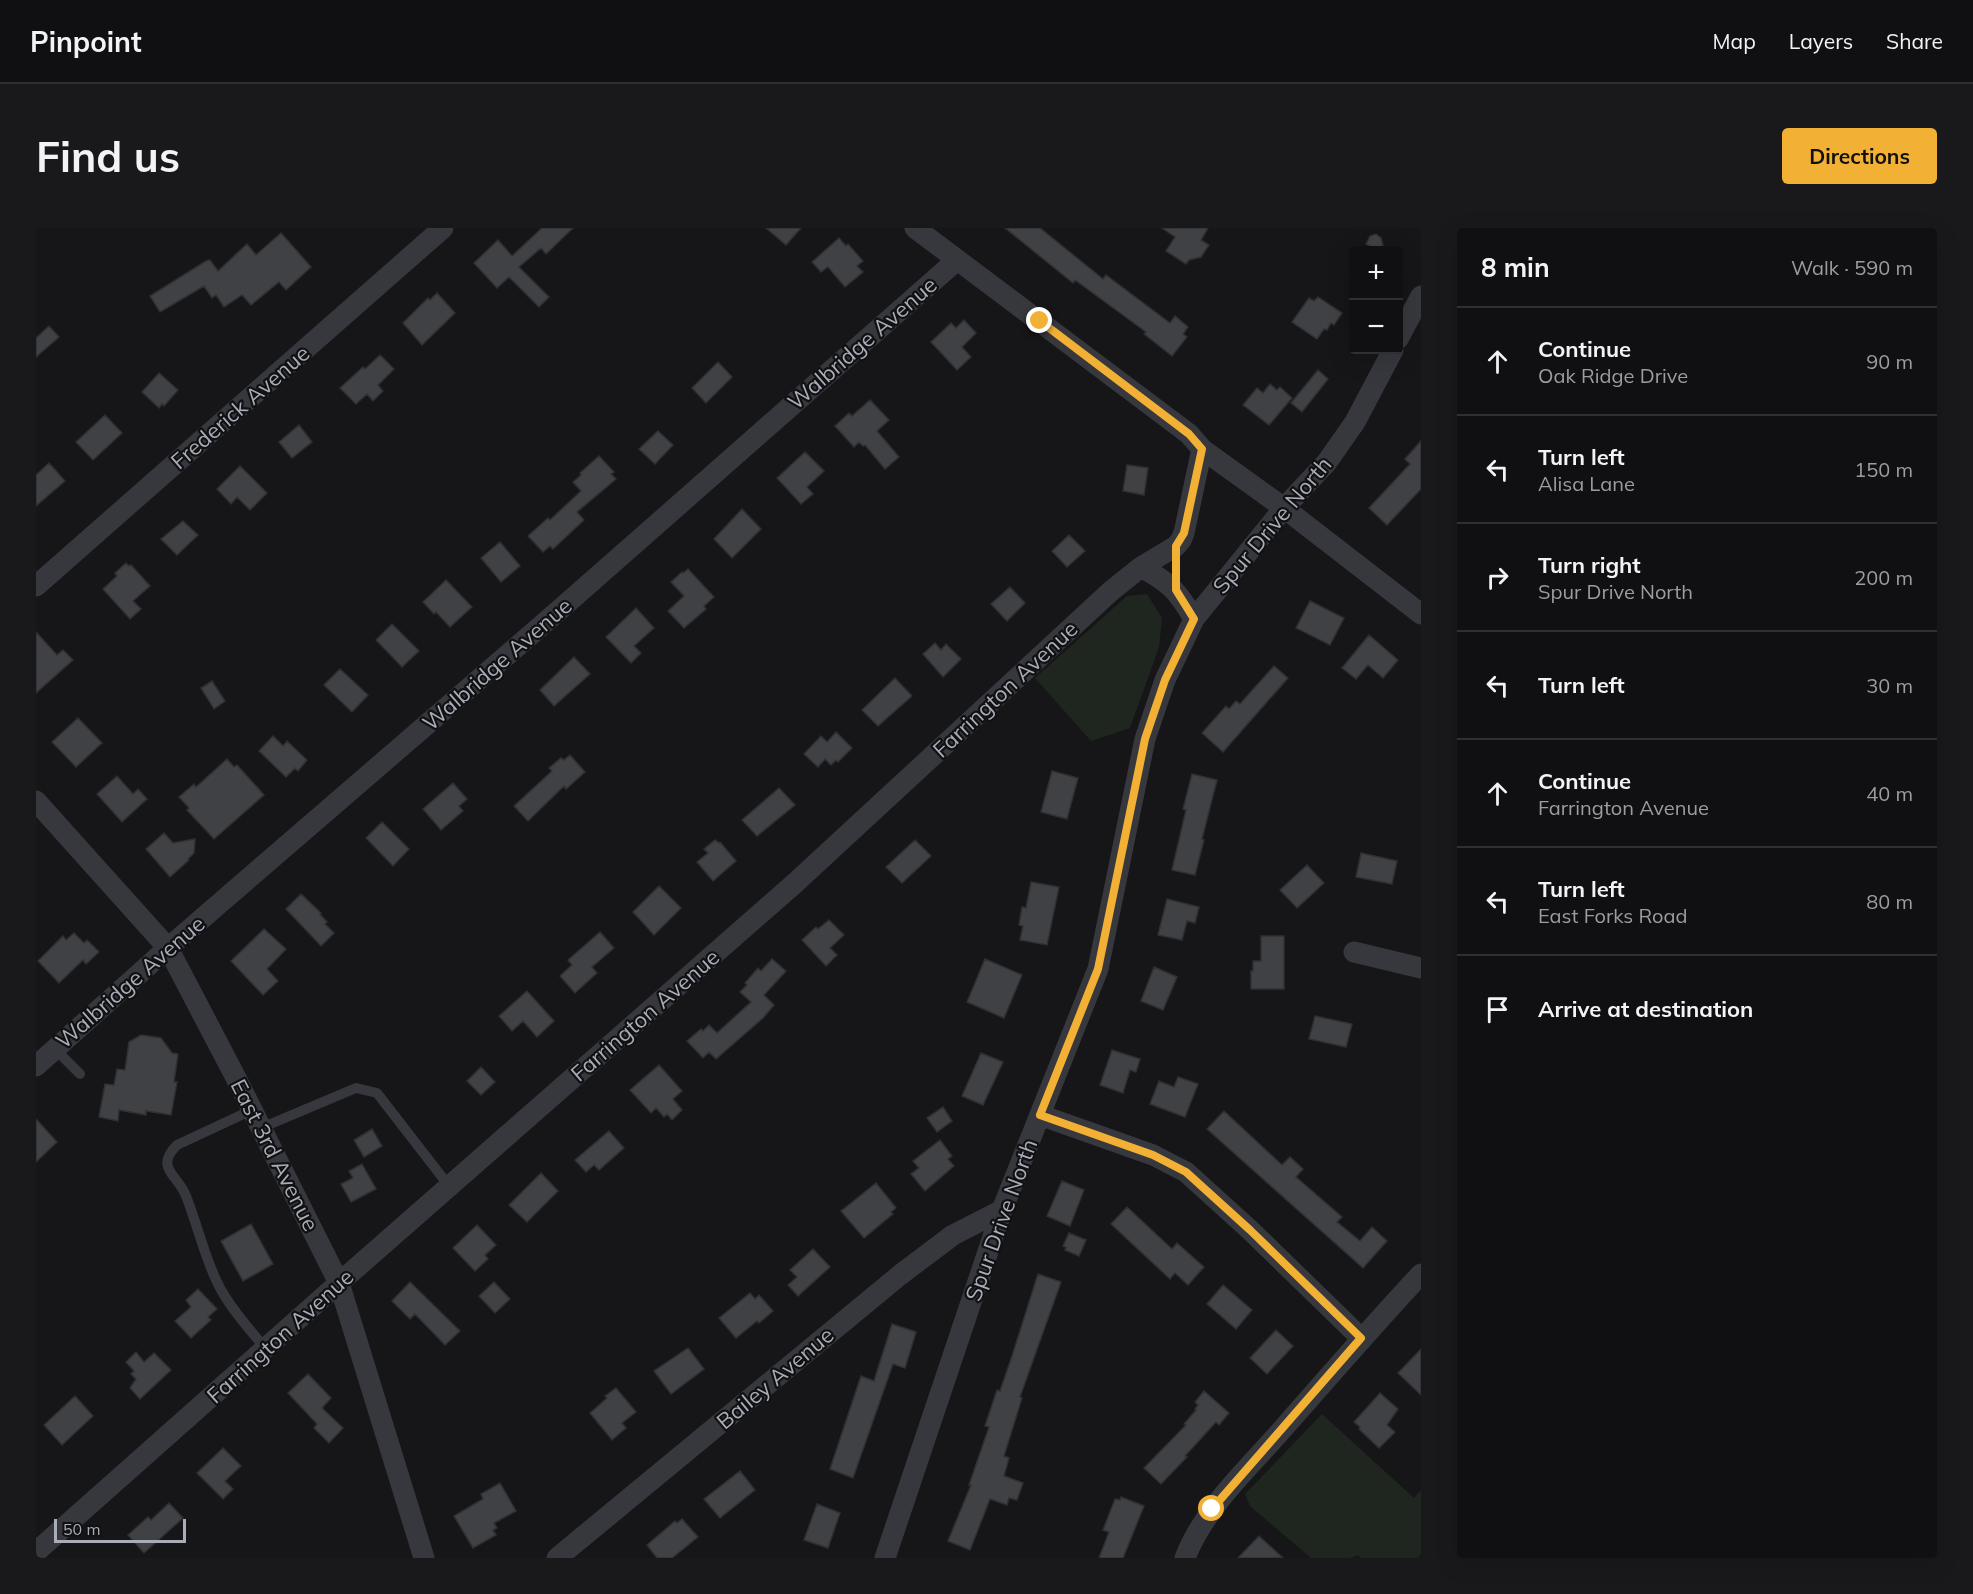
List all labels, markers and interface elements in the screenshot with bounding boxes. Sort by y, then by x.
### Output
text: Pinpoint [30,24,142,59]
text: Map [1713,28,1756,54]
text: Layers [1789,28,1853,54]
text: Share [1886,28,1943,54]
button: Directions [1782,128,1937,184]
text: Find us [36,130,180,183]
map controls [1349,246,1403,354]
button: + [1349,246,1403,300]
text: 8 min [1481,251,1550,284]
text: Walk · 590 m [1791,255,1913,280]
street label: Walbridge Avenue [782,270,942,416]
button: − [1349,300,1403,354]
route end [1026,307,1052,333]
text: Continue [1538,335,1631,363]
street label: Frederick Avenue [165,339,315,475]
icon: ahead [1481,345,1514,378]
text: 90 m [1866,349,1913,374]
text: Oak Ridge Drive [1538,363,1688,388]
text: Turn left [1538,443,1625,471]
street label: Spur Drive North [1207,451,1337,599]
icon: left [1481,453,1514,486]
text: 150 m [1854,457,1913,482]
text: Alisa Lane [1538,471,1635,496]
text: Turn right [1538,551,1641,579]
icon: right [1481,561,1514,594]
text: 200 m [1854,565,1913,590]
text: Spur Drive North [1538,579,1693,604]
street label: Walbridge Avenue [417,591,577,737]
street label: Farrington Avenue [927,615,1083,763]
icon: left [1481,669,1514,702]
text: Turn left [1538,671,1625,699]
text: 30 m [1866,673,1913,698]
text: Continue [1538,767,1631,795]
icon: ahead [1481,777,1514,810]
text: 40 m [1866,781,1913,806]
text: Farrington Avenue [1538,795,1709,820]
text: Turn left [1538,875,1625,903]
icon: left [1481,885,1514,918]
text: 80 m [1866,889,1913,914]
text: East Forks Road [1538,903,1687,928]
street label: Walbridge Avenue [50,909,210,1055]
street label: Farrington Avenue [565,943,725,1087]
icon: arrive [1481,993,1514,1026]
text: Arrive at destination [1538,995,1753,1023]
street label: East 3rd Avenue [225,1074,325,1236]
street label: Spur Drive North [959,1135,1043,1305]
street label: Farrington Avenue [201,1263,359,1409]
street label: Bailey Avenue [711,1321,839,1435]
route start [1198,1495,1224,1521]
scale bar [54,1516,186,1544]
text: 50 m [63,1519,100,1539]

